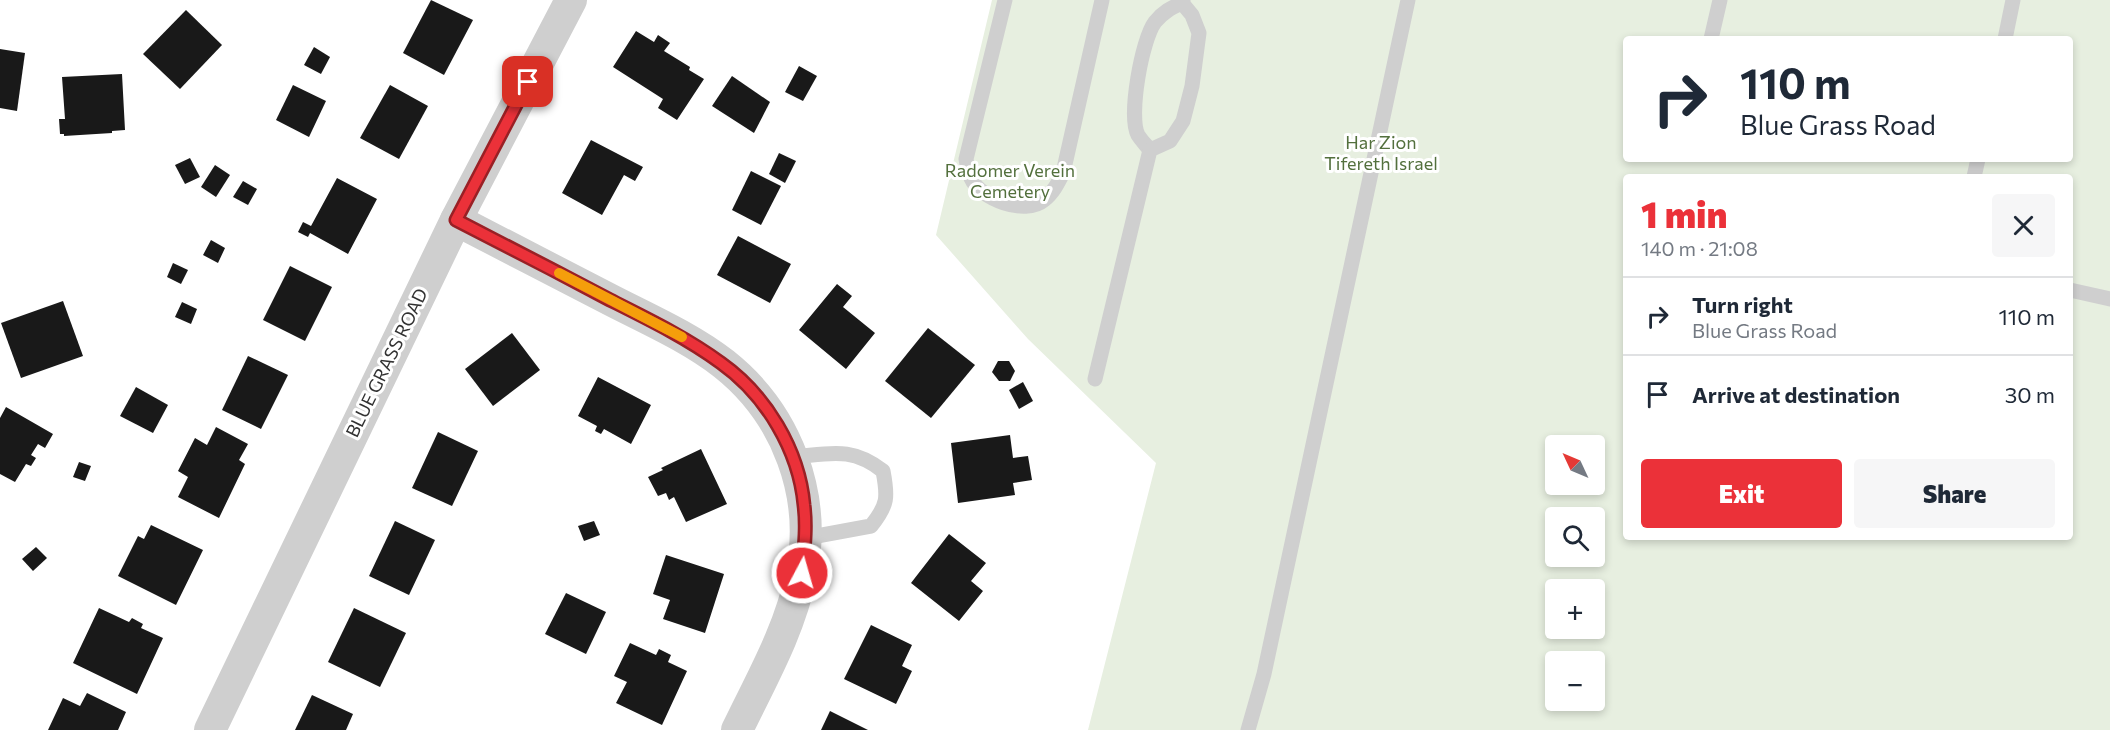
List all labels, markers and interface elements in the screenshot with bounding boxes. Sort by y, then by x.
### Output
pin [502,56,553,107]
text: 110 m [1740,56,1851,108]
icon: right [1641,60,1719,138]
icon: arrive [511,65,544,98]
text: Blue Grass Road [1740,108,1936,141]
park label: Har Zion Tifereth Israel [1324,131,1438,174]
park label: Radomer Verein Cemetery [945,159,1075,202]
text: 1 min [1641,191,1727,235]
button: close [1992,194,2055,257]
text: 140 m · 21:08 [1641,236,1758,260]
street label: BLUE GRASS ROAD [341,285,432,441]
text: Turn right [1692,291,1793,318]
icon: right [1641,300,1674,333]
text: 110 m [1998,303,2055,330]
text: Blue Grass Road [1692,318,1837,342]
icon: arrive [1641,378,1674,411]
text: Arrive at destination [1692,381,1900,408]
text: 30 m [2005,381,2055,408]
north arrow [1545,435,1605,495]
map controls [1545,435,1605,711]
button: Exit [1641,459,1842,528]
button: Share [1854,459,2055,528]
button: search [1545,507,1605,567]
position arrow [770,541,834,605]
button: + [1545,579,1605,639]
button: − [1545,651,1605,711]

